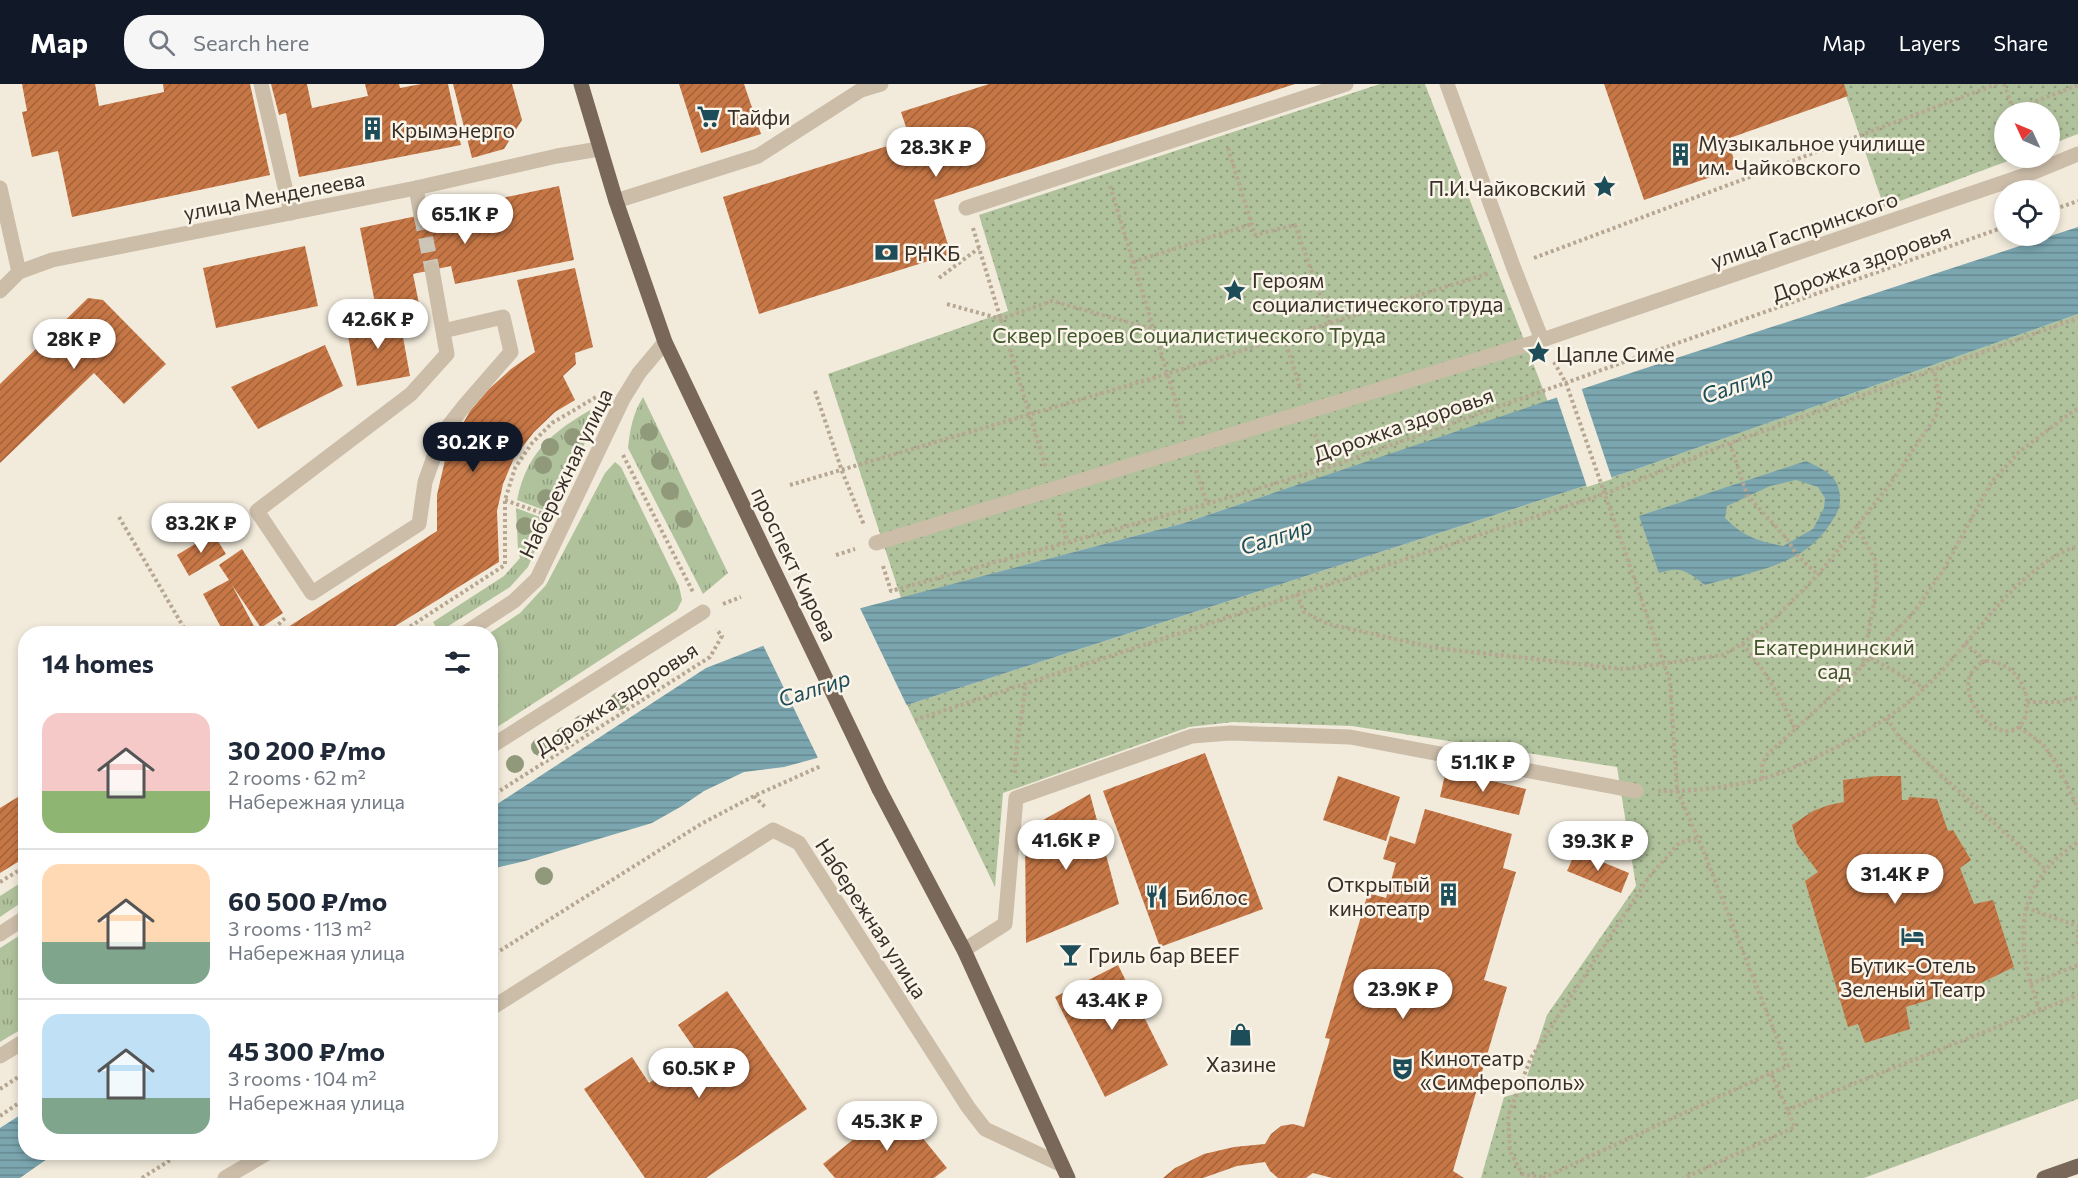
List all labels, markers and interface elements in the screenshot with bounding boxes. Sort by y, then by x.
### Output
search box [124,15,544,69]
text: Map [30,25,88,59]
icon: search [145,26,178,59]
text: Search here [193,29,309,56]
text: Map [1822,30,1866,55]
text: Layers [1899,30,1961,55]
text: Share [1994,30,2048,55]
north arrow [1994,102,2060,168]
map controls [1994,102,2060,246]
supermarket icon: Тайфи [696,103,722,129]
place label: Тайфи [727,104,790,129]
building icon: Крымэнерго [360,116,386,142]
place label: Крымэнерго [391,117,515,142]
pin: 28.3K ₽ [881,127,991,178]
place label: Музыкальное училище им. Чайковского [1698,130,1925,179]
text: 28.3K ₽ [900,134,972,158]
building icon: Музыкальное училище им. Чайковского [1667,141,1693,167]
street label: улица Менделеева [181,165,367,225]
place icon: П.И.Чайковский [1591,174,1617,200]
place label: П.И.Чайковский [1428,175,1586,200]
button: locate [1994,180,2060,246]
street label: улица Гаспринского [1707,185,1901,273]
pin: 65.1K ₽ [410,194,520,245]
text: 65.1K ₽ [431,201,499,225]
street label: Дорожка здоровья [1768,218,1954,306]
bank icon: РНКБ [873,239,899,265]
place label: РНКБ [904,240,960,265]
place label: Героям социалистического труда [1252,267,1503,316]
place icon: Героям социалистического труда [1221,278,1247,304]
pin: 42.6K ₽ [323,299,433,350]
text: 42.6K ₽ [342,306,414,330]
pin: 28K ₽ [32,319,116,370]
park label: Сквер Героев Социалистического Труда [992,322,1386,347]
text: 28K ₽ [47,326,101,350]
place icon: Цапле Симе [1525,340,1551,366]
place label: Цапле Симе [1556,341,1675,366]
water label: Салгир [1697,359,1777,409]
street label: Дорожка здоровья [1310,381,1496,467]
street label: Набережная улица [513,384,617,562]
pin: 30.2K ₽ [418,422,528,473]
text: 30.2K ₽ [437,429,509,453]
street label: проспект Кирова [747,483,843,645]
pin: 83.2K ₽ [146,503,256,554]
text: 83.2K ₽ [165,510,237,534]
water label: Салгир [1236,512,1316,560]
park label: Екатерининский сад [1753,634,1915,683]
street label: Дорожка здоровья [530,636,702,760]
icon: filters [441,646,474,679]
text: 14 homes [42,647,154,678]
water label: Салгир [774,664,854,712]
text: 30 200 ₽/mo [228,734,386,765]
icon: home [90,737,162,809]
pin: 51.1K ₽ [1428,742,1538,793]
text: 51.1K ₽ [1451,749,1515,773]
text: 2 rooms · 62 m² [228,765,366,789]
text: Набережная улица [228,789,405,813]
pin: 41.6K ₽ [1011,820,1121,871]
pin: 39.3K ₽ [1543,821,1653,872]
text: 41.6K ₽ [1031,827,1101,851]
text: 39.3K ₽ [1562,828,1634,852]
street label: Набережная улица [811,833,933,1003]
pin: 31.4K ₽ [1840,854,1950,905]
text: 31.4K ₽ [1860,861,1930,885]
place label: Открытый кинотеатр [1327,871,1430,920]
building icon: Открытый кинотеатр [1435,882,1461,908]
restaurant icon: Библос [1144,883,1170,909]
place label: Библос [1175,884,1248,909]
text: 60 500 ₽/mo [228,885,387,916]
icon: home [90,888,162,960]
text: 3 rooms · 113 m² [228,916,372,940]
hotel icon: Бутик-Отель Зеленый Театр [1900,923,1926,949]
text: Набережная улица [228,940,405,964]
bar icon: Гриль бар BEEF [1057,941,1083,967]
place label: Гриль бар BEEF [1088,942,1240,967]
place label: Бутик-Отель Зеленый Театр [1840,952,1986,1001]
pin: 23.9K ₽ [1348,969,1458,1020]
text: 23.9K ₽ [1367,976,1439,1000]
pin: 43.4K ₽ [1057,980,1167,1031]
text: 43.4K ₽ [1076,987,1148,1011]
shop icon: Хазине [1228,1022,1254,1048]
text: 45 300 ₽/mo [228,1035,385,1066]
icon: home [90,1038,162,1110]
place label: Кинотеатр «Симферополь» [1420,1045,1585,1094]
pin: 60.5K ₽ [644,1048,754,1099]
place label: Хазине [1206,1051,1276,1076]
text: 60.5K ₽ [662,1055,736,1079]
theatre icon: Кинотеатр «Симферополь» [1389,1056,1415,1082]
text: 3 rooms · 104 m² [228,1066,377,1090]
text: Набережная улица [228,1090,405,1114]
pin: 45.3K ₽ [832,1101,942,1152]
text: 45.3K ₽ [851,1108,923,1132]

